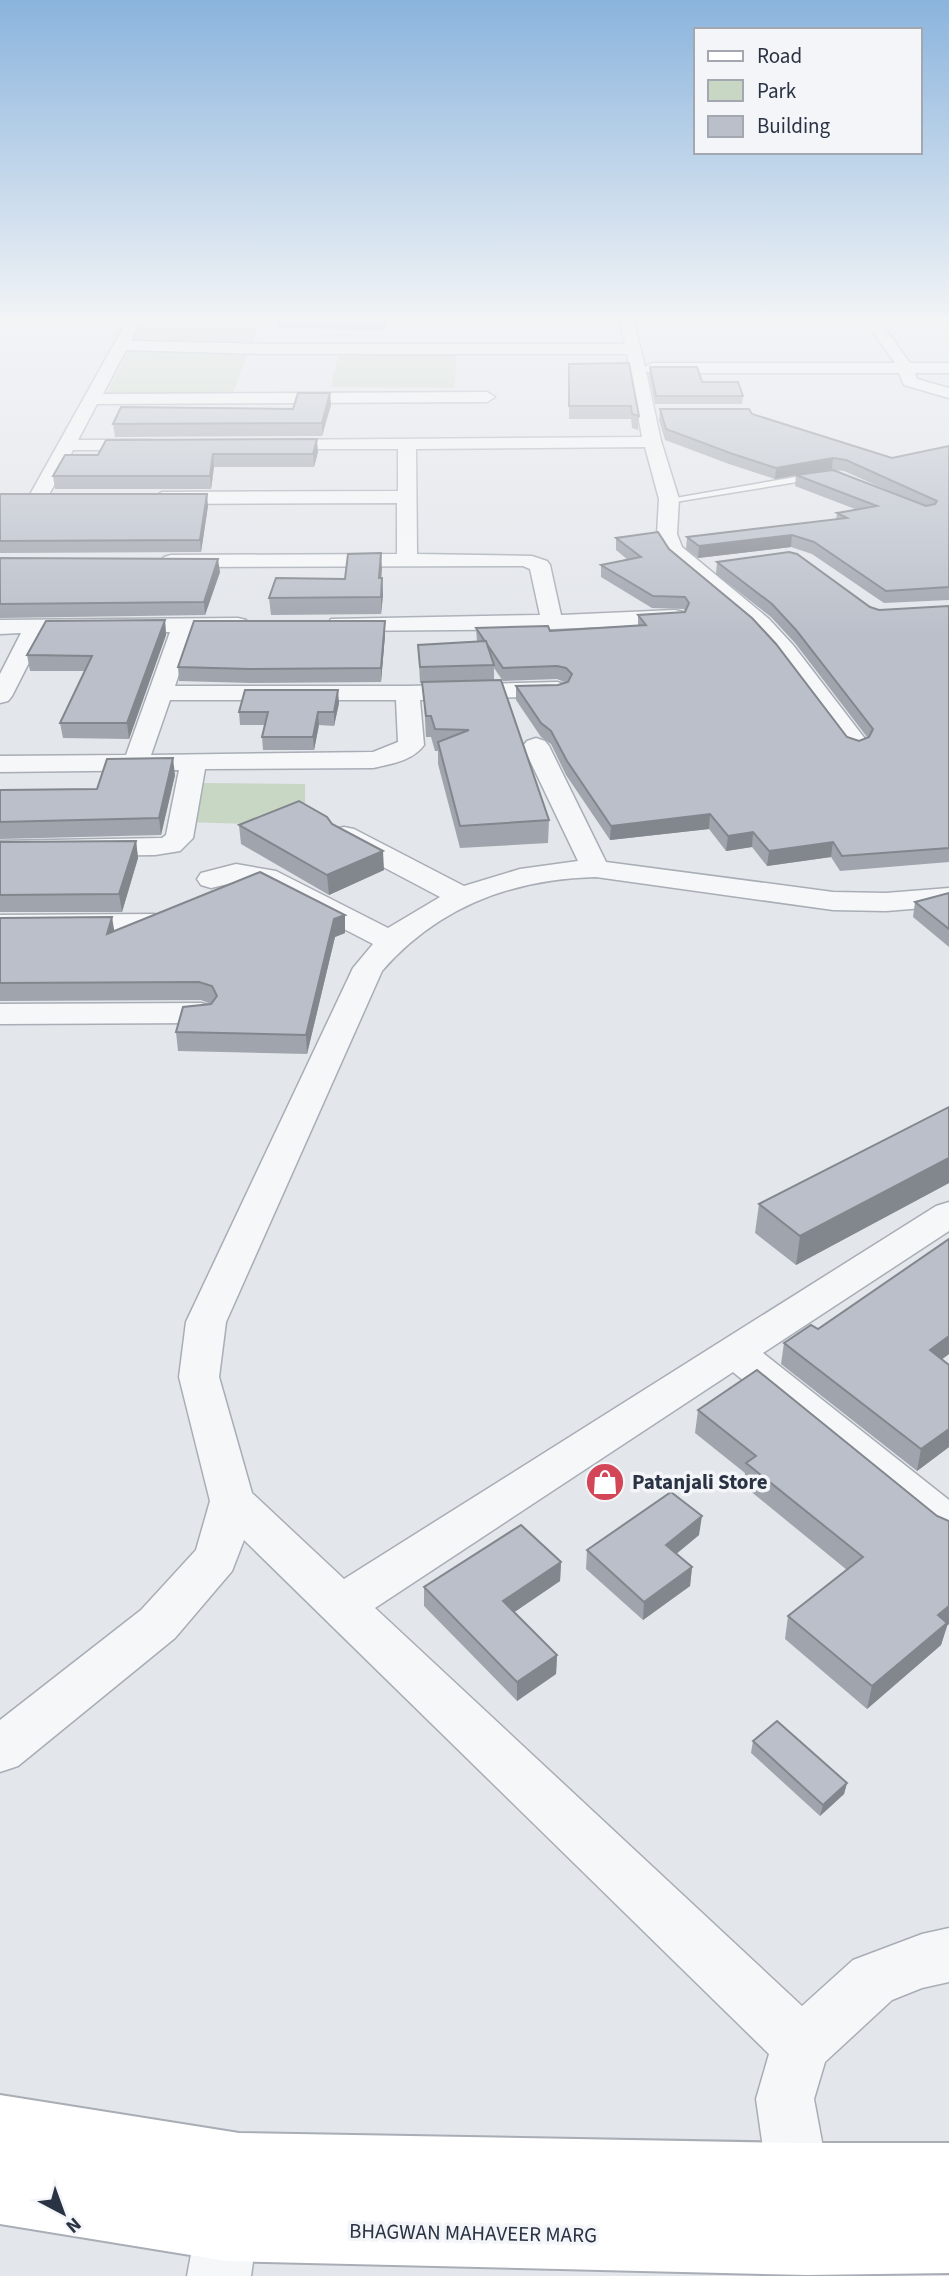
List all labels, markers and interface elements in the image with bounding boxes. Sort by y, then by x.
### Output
legend [694,28,921,154]
text: Road [757,41,802,71]
text: Park [757,76,797,106]
text: Building [757,111,831,141]
shop icon: Patanjali Store [584,1461,626,1503]
place label: Patanjali Store [632,1467,768,1497]
north arrow [28,2178,98,2248]
text: N [60,2210,87,2239]
street label: BHAGWAN MAHAVEER MARG [349,2216,597,2250]

